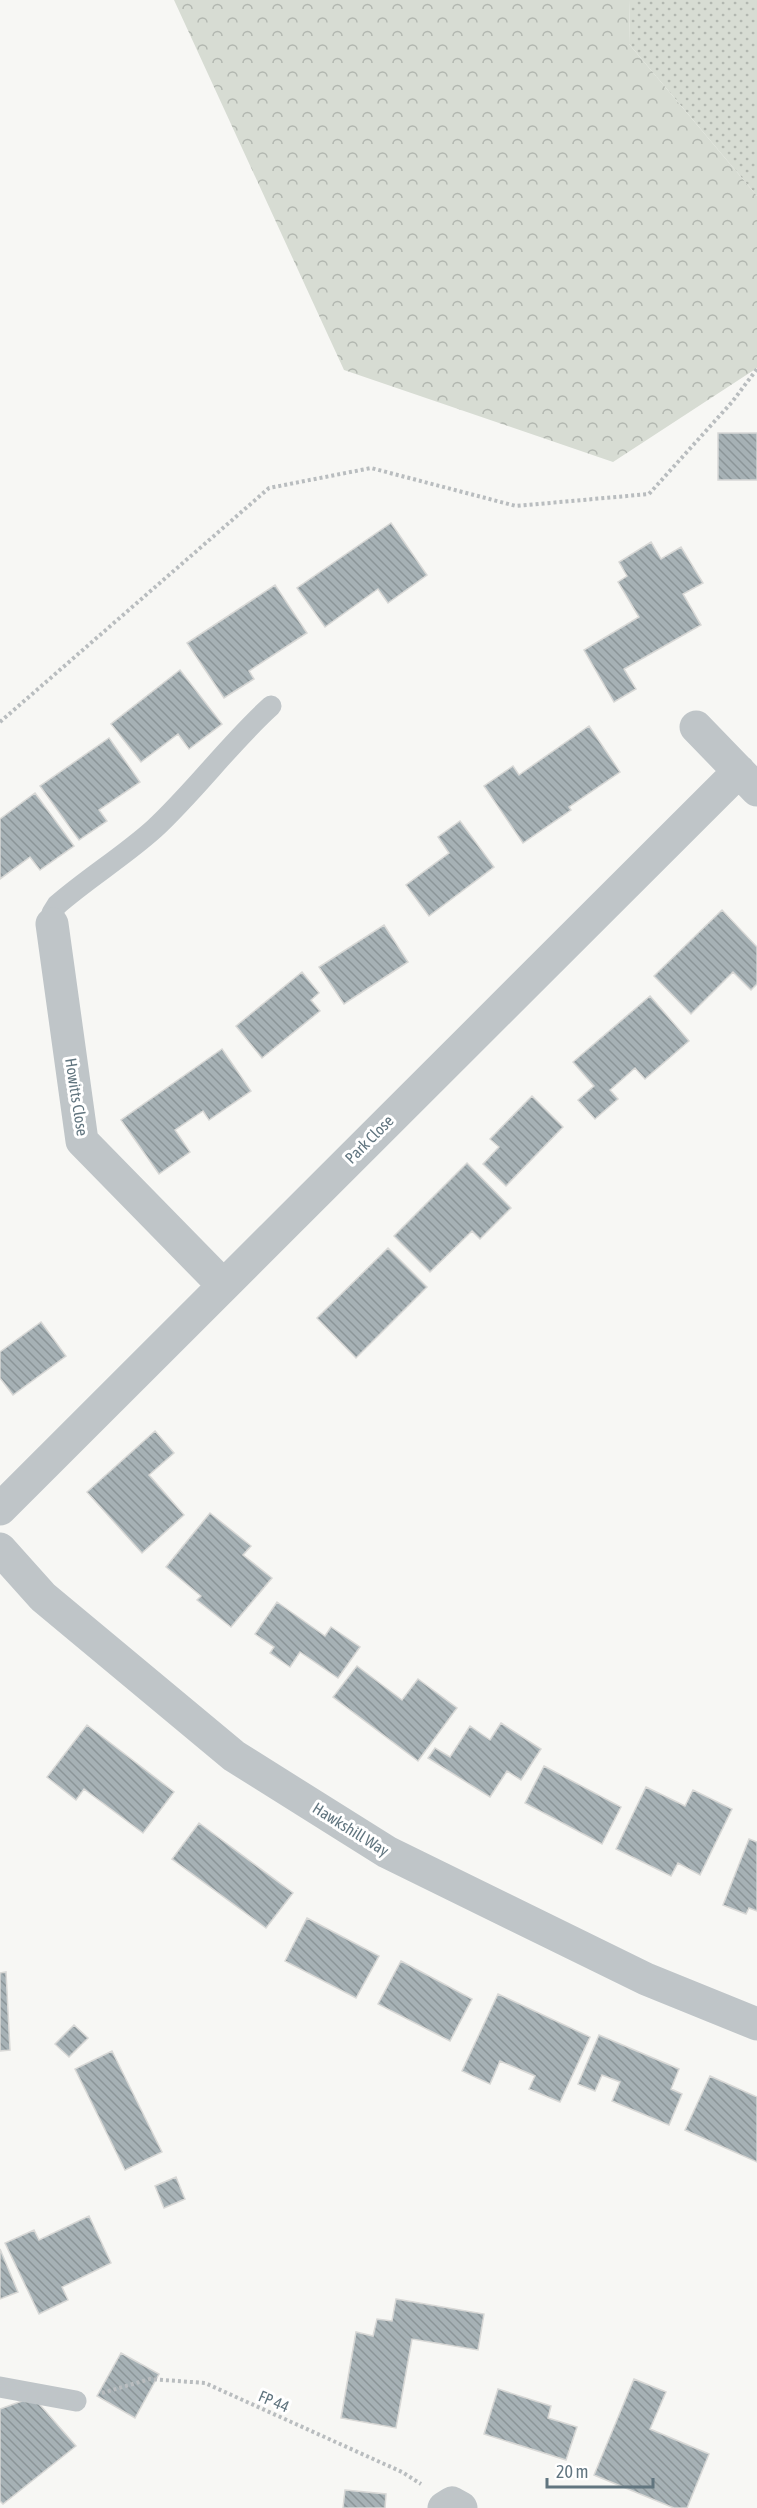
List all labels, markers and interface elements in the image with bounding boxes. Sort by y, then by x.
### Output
street label: Howitts Close [62,1057,92,1137]
street label: Park Close [341,1111,397,1167]
street label: Hawkshill Way [309,1799,393,1861]
street label: FP 44 [256,2387,292,2415]
scale bar [547,2451,654,2489]
text: 20 m [556,2461,588,2482]

